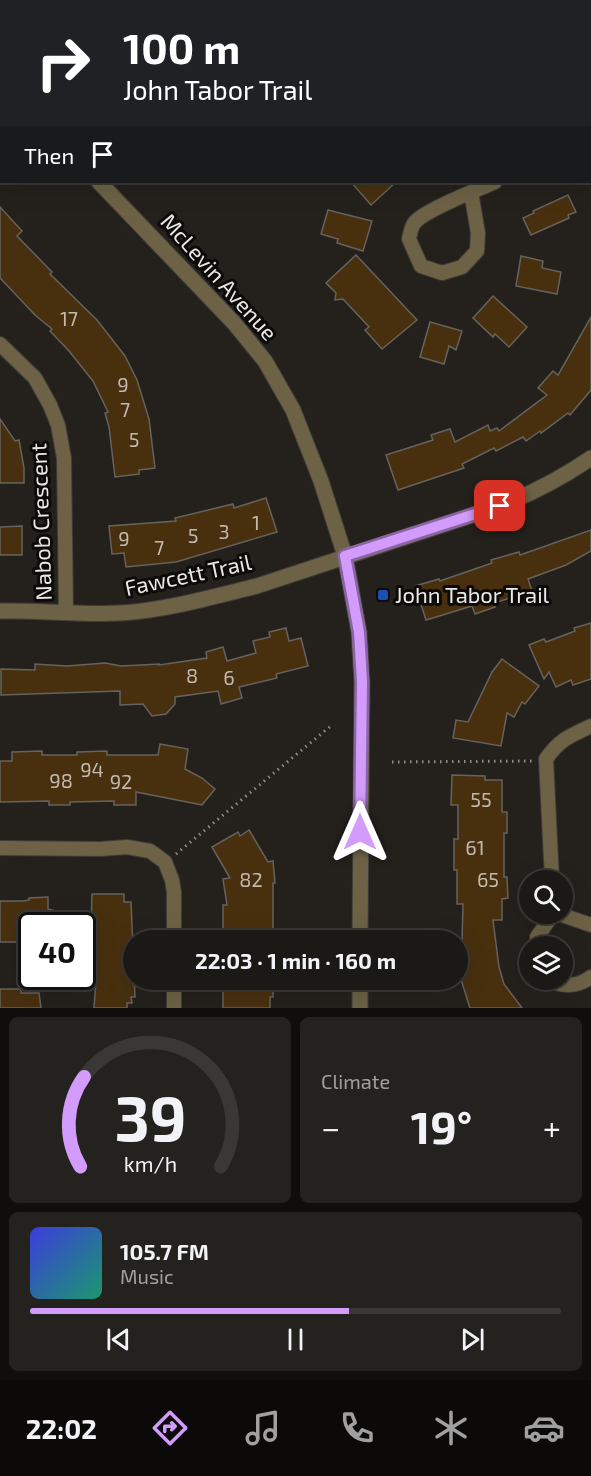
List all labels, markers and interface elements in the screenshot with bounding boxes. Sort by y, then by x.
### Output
text: 100 m [123,22,240,72]
icon: right [24,24,102,102]
text: John Tabor Trail [123,73,312,105]
icon: arrive [86,138,119,171]
text: Then [24,142,74,168]
street label: McLevin Avenue [156,208,283,345]
house number: 17 [60,306,78,330]
house number: 9 [117,372,129,396]
house number: 7 [120,397,130,421]
house number: 5 [129,427,139,451]
street label: Nabob Crescent [24,443,56,601]
pin [474,480,525,531]
icon: arrive [483,489,516,522]
house number: 1 [252,510,260,534]
house number: 3 [218,519,230,543]
house number: 5 [188,523,198,547]
house number: 9 [118,526,130,550]
house number: 7 [154,535,164,559]
street label: Fawcett Trail [122,548,254,600]
place label: John Tabor Trail [395,581,550,607]
marker: John Tabor Trail [376,588,390,602]
house number: 8 [186,663,198,687]
house number: 6 [223,665,235,689]
house number: 94 [80,757,104,781]
house number: 98 [49,768,73,792]
house number: 92 [110,769,132,793]
house number: 55 [470,787,492,811]
position arrow [328,800,392,864]
house number: 61 [465,835,485,859]
house number: 82 [239,867,263,891]
house number: 65 [477,867,499,891]
map controls [519,870,573,990]
button: search [519,870,573,924]
speed limit sign: 40 [18,912,96,990]
button: layers [519,936,573,990]
text: 22:03 · 1 min · 160 m [195,947,396,973]
text: Climate [321,1069,390,1093]
text: 39 [114,1079,186,1154]
text: 19° [411,1099,472,1153]
text: − [321,1107,340,1147]
text: + [543,1107,561,1147]
text: km/h [123,1151,177,1176]
text: 105.7 FM [120,1238,209,1264]
text: Music [120,1264,174,1288]
icon: previous [102,1323,135,1356]
icon: pause [279,1323,312,1356]
icon: next [456,1323,489,1356]
icon: directions [149,1407,191,1449]
icon: music [242,1407,284,1449]
icon: phone [336,1407,378,1449]
icon: climate [430,1407,472,1449]
icon: car [523,1407,565,1449]
text: 22:02 [26,1412,97,1444]

